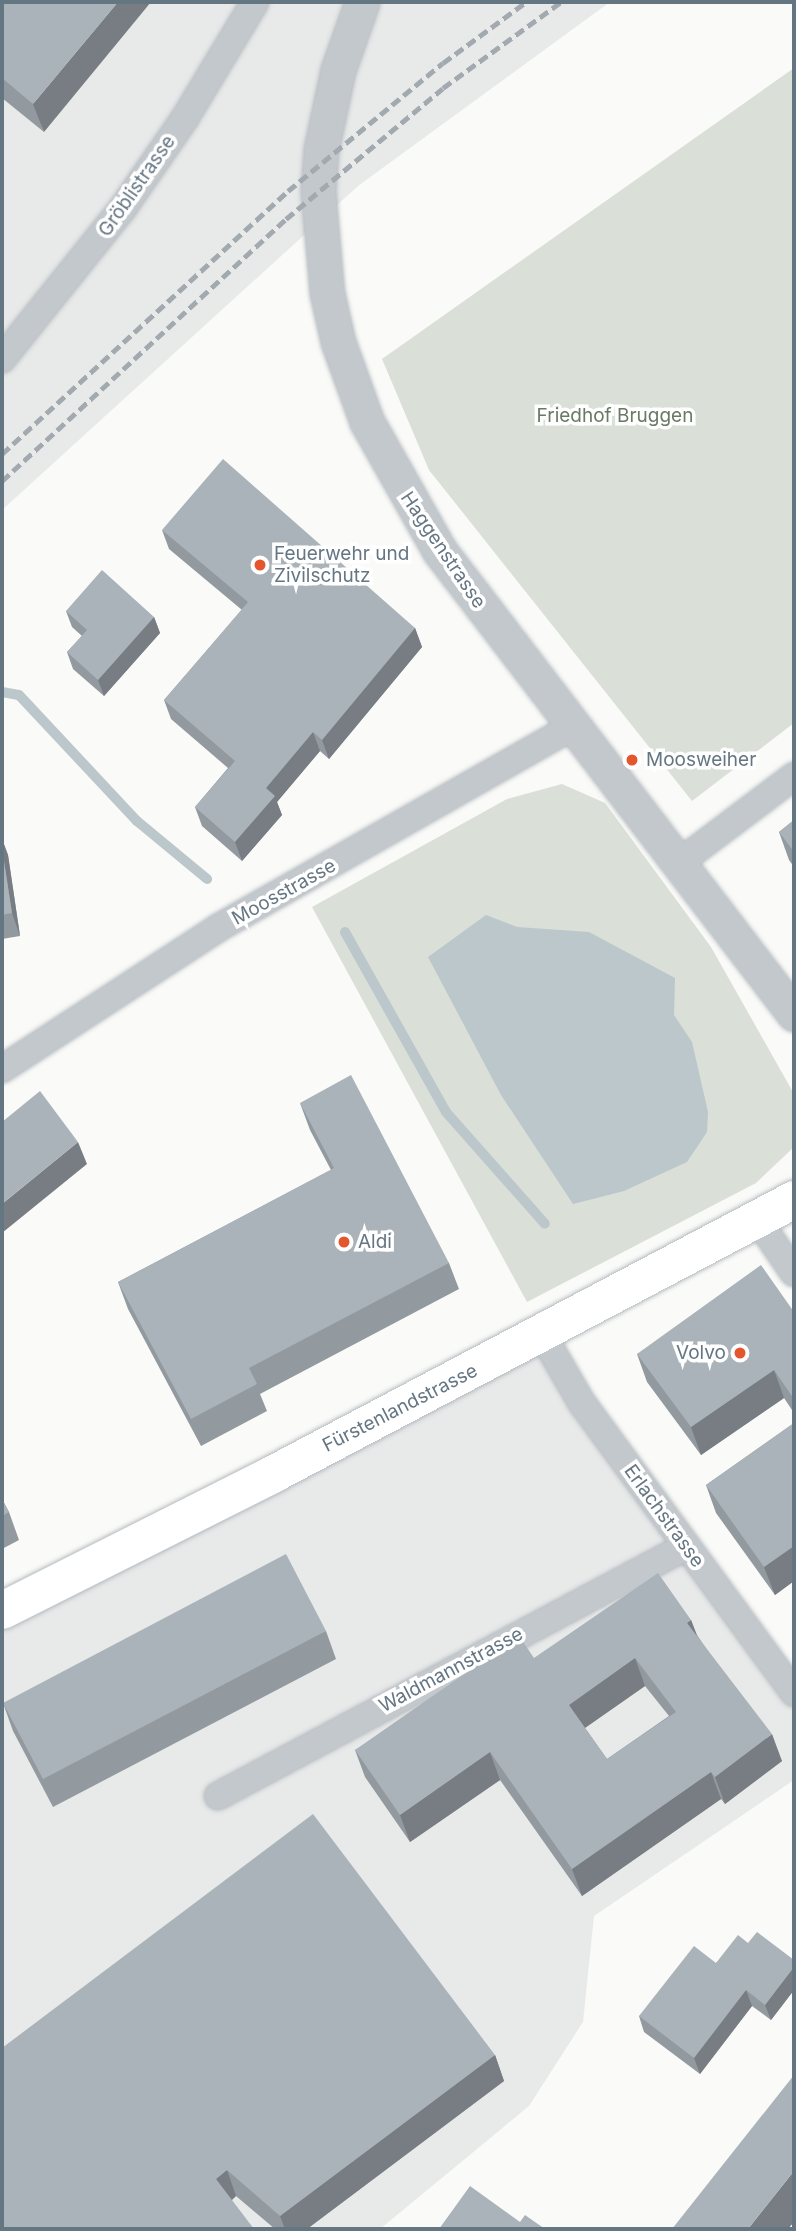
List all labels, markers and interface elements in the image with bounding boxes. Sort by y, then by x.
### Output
street label: Gröblistrasse [94,131,180,241]
park label: Friedhof Bruggen [537,405,693,427]
street label: Haggenstrasse [396,487,490,613]
place label: Feuerwehr und Zivilschutz [274,543,409,587]
marker: Feuerwehr und Zivilschutz [252,557,268,573]
place label: Moosweiher [646,749,756,771]
marker: Moosweiher [624,752,640,768]
street label: Moosstrasse [228,854,340,930]
place label: Aldi [358,1231,392,1253]
marker: Aldi [336,1234,352,1250]
place label: Volvo [676,1342,726,1364]
marker: Volvo [732,1345,748,1361]
street label: Fürstenlandstrasse [319,1359,481,1457]
street label: Erlachstrasse [619,1460,709,1572]
street label: Waldmannstrasse [375,1622,527,1718]

